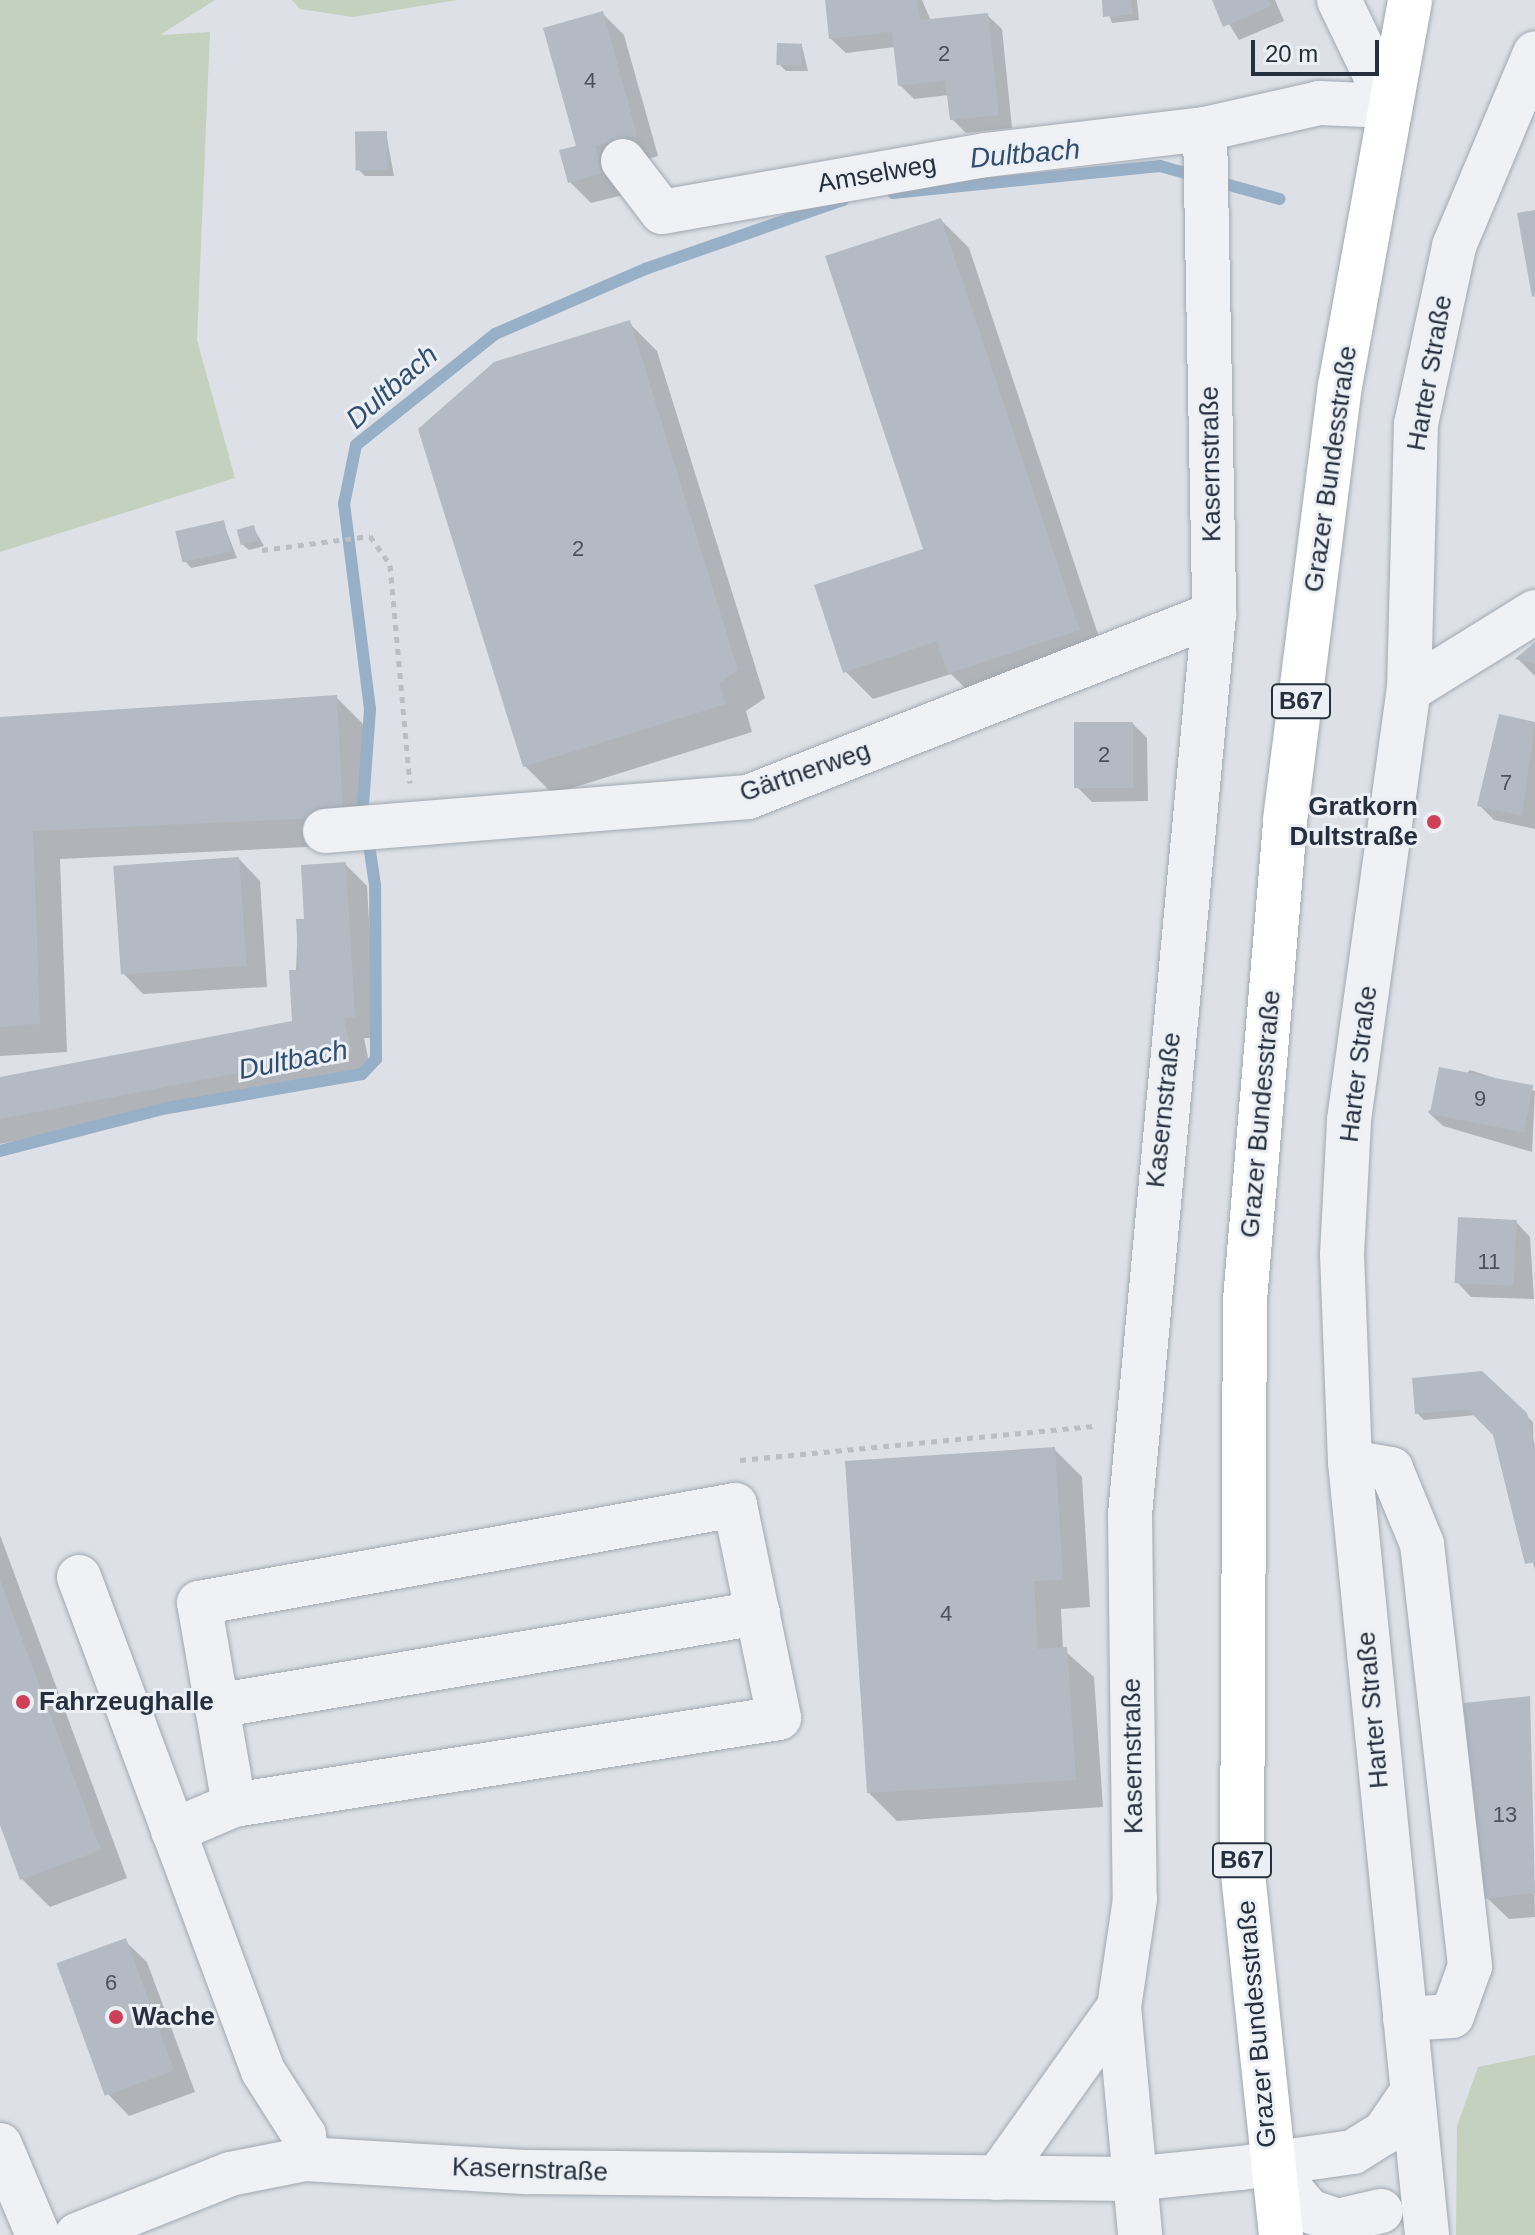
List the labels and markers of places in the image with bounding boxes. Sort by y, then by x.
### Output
place label: Gratkorn Dultstraße [1289,791,1418,852]
marker: Gratkorn Dultstraße [1425,813,1443,831]
place label: Fahrzeughalle [39,1686,214,1718]
marker: Fahrzeughalle [14,1693,32,1711]
place label: Wache [132,2001,215,2033]
marker: Wache [107,2008,125,2026]

